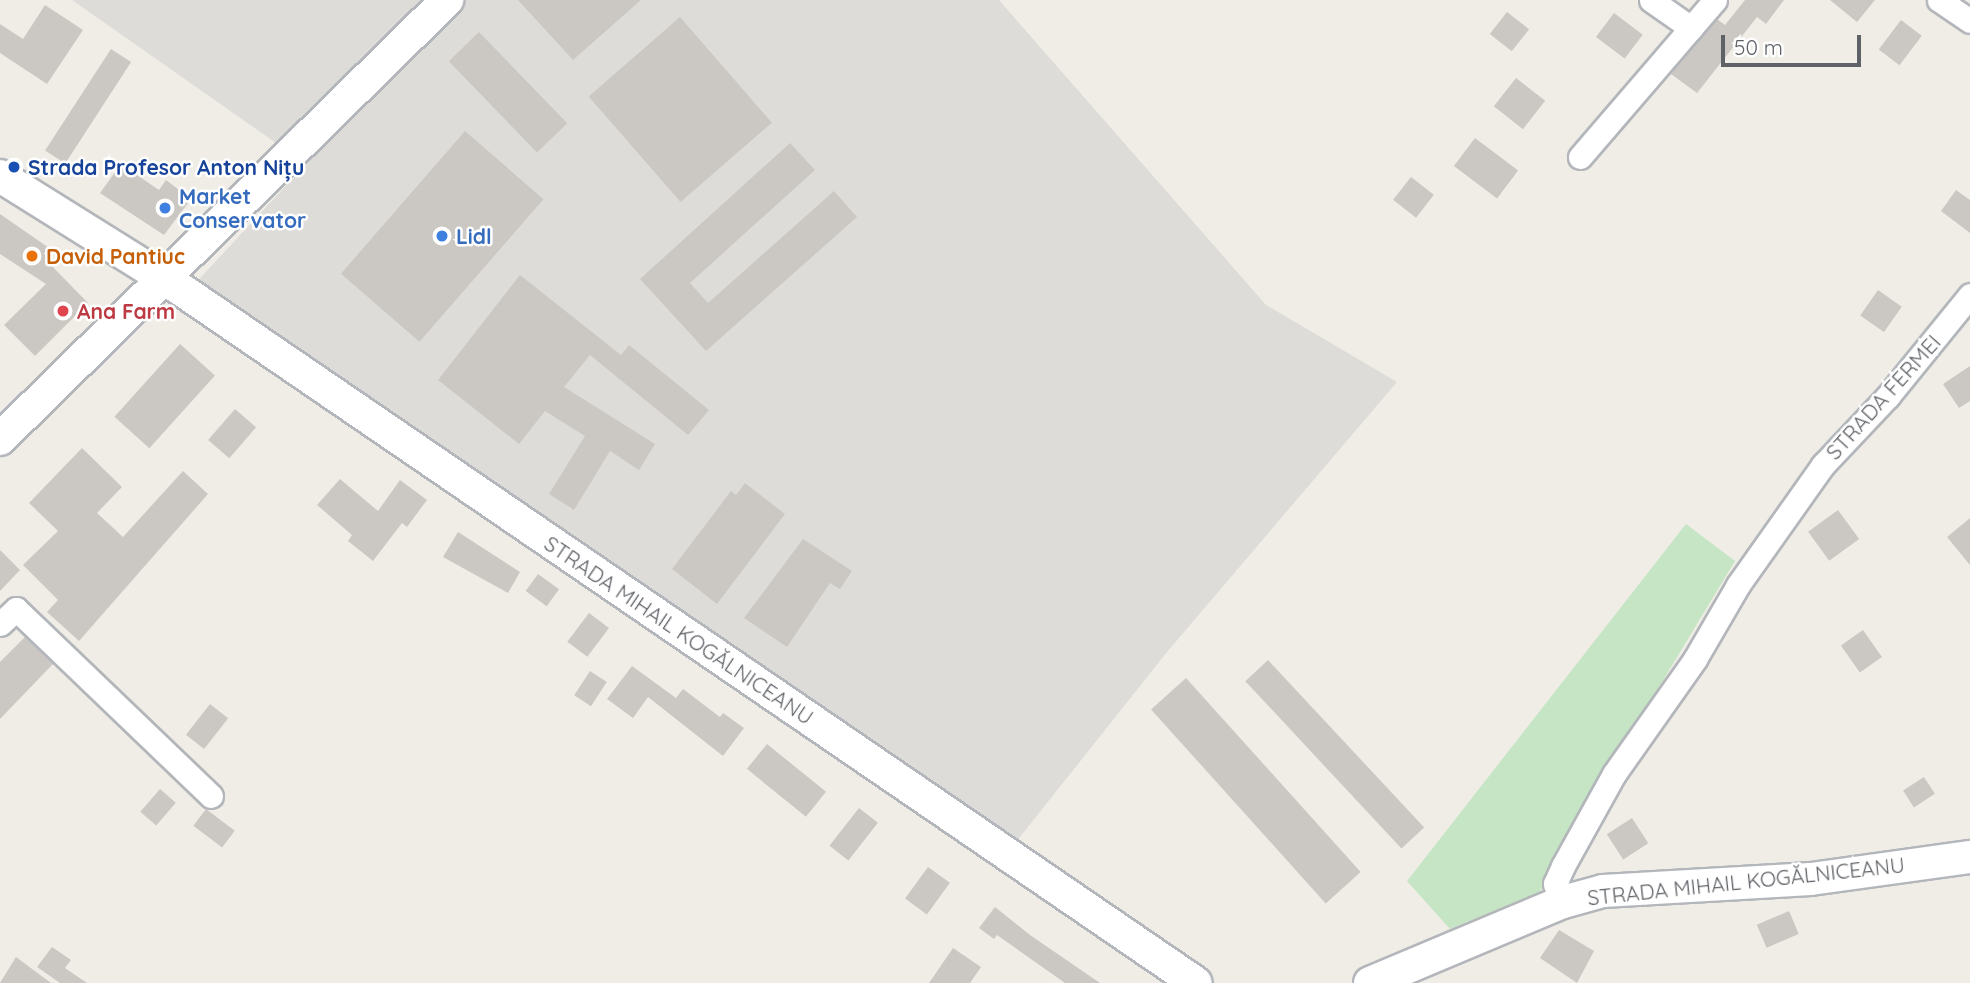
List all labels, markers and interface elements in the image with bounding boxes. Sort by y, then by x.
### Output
scale bar [1725,21,1865,65]
text: 50 m [1734,34,1783,60]
place label: Strada Profesor Anton Nițu [28,154,304,180]
marker: Strada Profesor Anton Nițu [6,159,22,175]
place label: Market Conservator [179,183,306,233]
marker: Market Conservator [157,200,173,216]
place label: Lidl [456,223,492,249]
marker: Lidl [434,228,450,244]
place label: David Pantiuc [46,243,185,269]
marker: David Pantiuc [24,248,40,264]
place label: Ana Farm [77,298,175,324]
marker: Ana Farm [55,303,71,319]
street label: STRADA FERMEI [1820,330,1946,464]
street label: STRADA MIHAIL KOGĂLNICEANU [540,530,818,730]
street label: STRADA MIHAIL KOGĂLNICEANU [1586,852,1906,910]

